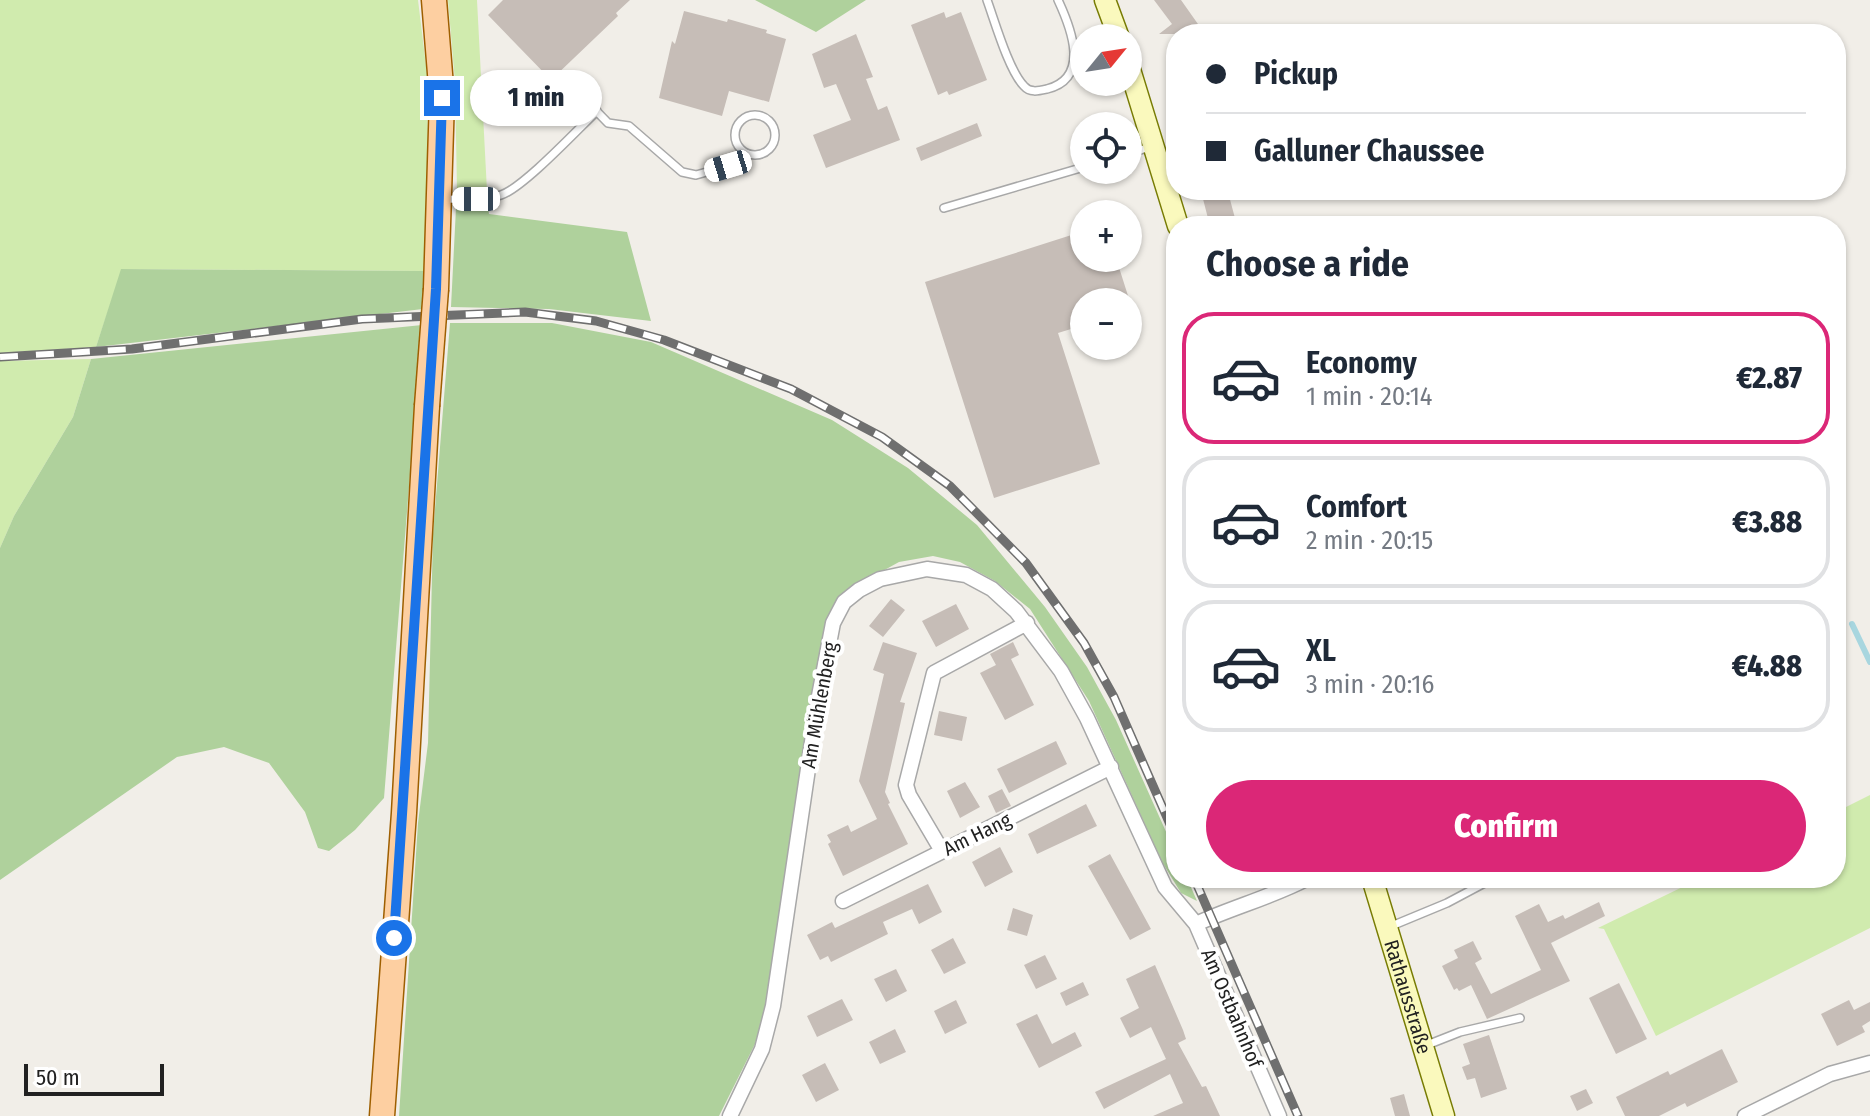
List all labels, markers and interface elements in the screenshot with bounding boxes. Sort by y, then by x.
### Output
north arrow [1070,24,1142,96]
map controls [1070,24,1142,360]
text: Pickup [1254,56,1338,92]
callout: 1 min [470,70,602,126]
route end [424,80,460,116]
text: 1 min [508,82,564,113]
button: locate [1070,112,1142,184]
text: Galluner Chaussee [1254,133,1485,169]
car [702,148,754,184]
car [452,187,500,211]
button: + [1070,200,1142,272]
text: Choose a ride [1206,242,1409,286]
button: − [1070,288,1142,360]
icon: car [1210,342,1282,414]
text: Economy [1306,345,1417,381]
text: €2.87 [1736,360,1802,396]
text: 1 min · 20:14 [1306,381,1432,412]
icon: car [1210,486,1282,558]
text: Comfort [1306,489,1407,525]
text: €3.88 [1732,504,1802,540]
text: 2 min · 20:15 [1306,525,1433,556]
icon: car [1210,630,1282,702]
text: XL [1306,633,1336,669]
street label: Am Mühlenberg [796,639,842,770]
text: €4.88 [1732,648,1802,684]
text: 3 min · 20:16 [1306,669,1434,700]
button: Confirm [1206,780,1806,872]
street label: Am Hang [939,807,1015,861]
route start [376,920,412,956]
street label: Rathausstraße [1379,937,1436,1057]
street label: Am Ostbahnhof [1196,945,1269,1073]
scale bar [24,1060,164,1096]
text: 50 m [36,1064,80,1091]

